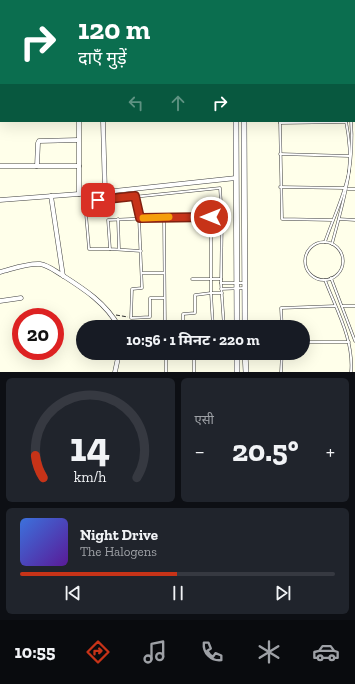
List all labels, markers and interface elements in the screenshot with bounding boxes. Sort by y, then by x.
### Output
text: 120 m [78,13,150,46]
icon: right [12,16,64,68]
text: दाएँ मुड़ें [78,47,127,69]
icon: left [125,92,147,114]
icon: ahead [167,92,189,114]
icon: right [209,92,231,114]
pin [81,183,115,217]
icon: arrive [87,189,109,211]
position arrow [190,196,232,238]
speed limit sign: 20 [12,308,64,360]
text: 10:56 · 1 मिनट · 220 m [126,331,260,349]
text: एसी [195,412,214,427]
text: 14 [70,422,111,472]
text: 20.5° [232,433,299,469]
text: − [195,438,205,465]
text: + [326,438,335,465]
text: km/h [74,469,107,486]
text: Night Drive [80,526,158,544]
text: The Halogens [80,544,157,559]
icon: previous [62,582,84,604]
icon: pause [167,582,189,604]
icon: next [272,582,294,604]
icon: directions [84,638,112,666]
icon: music [141,638,169,666]
icon: phone [198,638,226,666]
icon: climate [255,638,283,666]
icon: car [312,638,340,666]
text: 10:55 [15,641,55,663]

